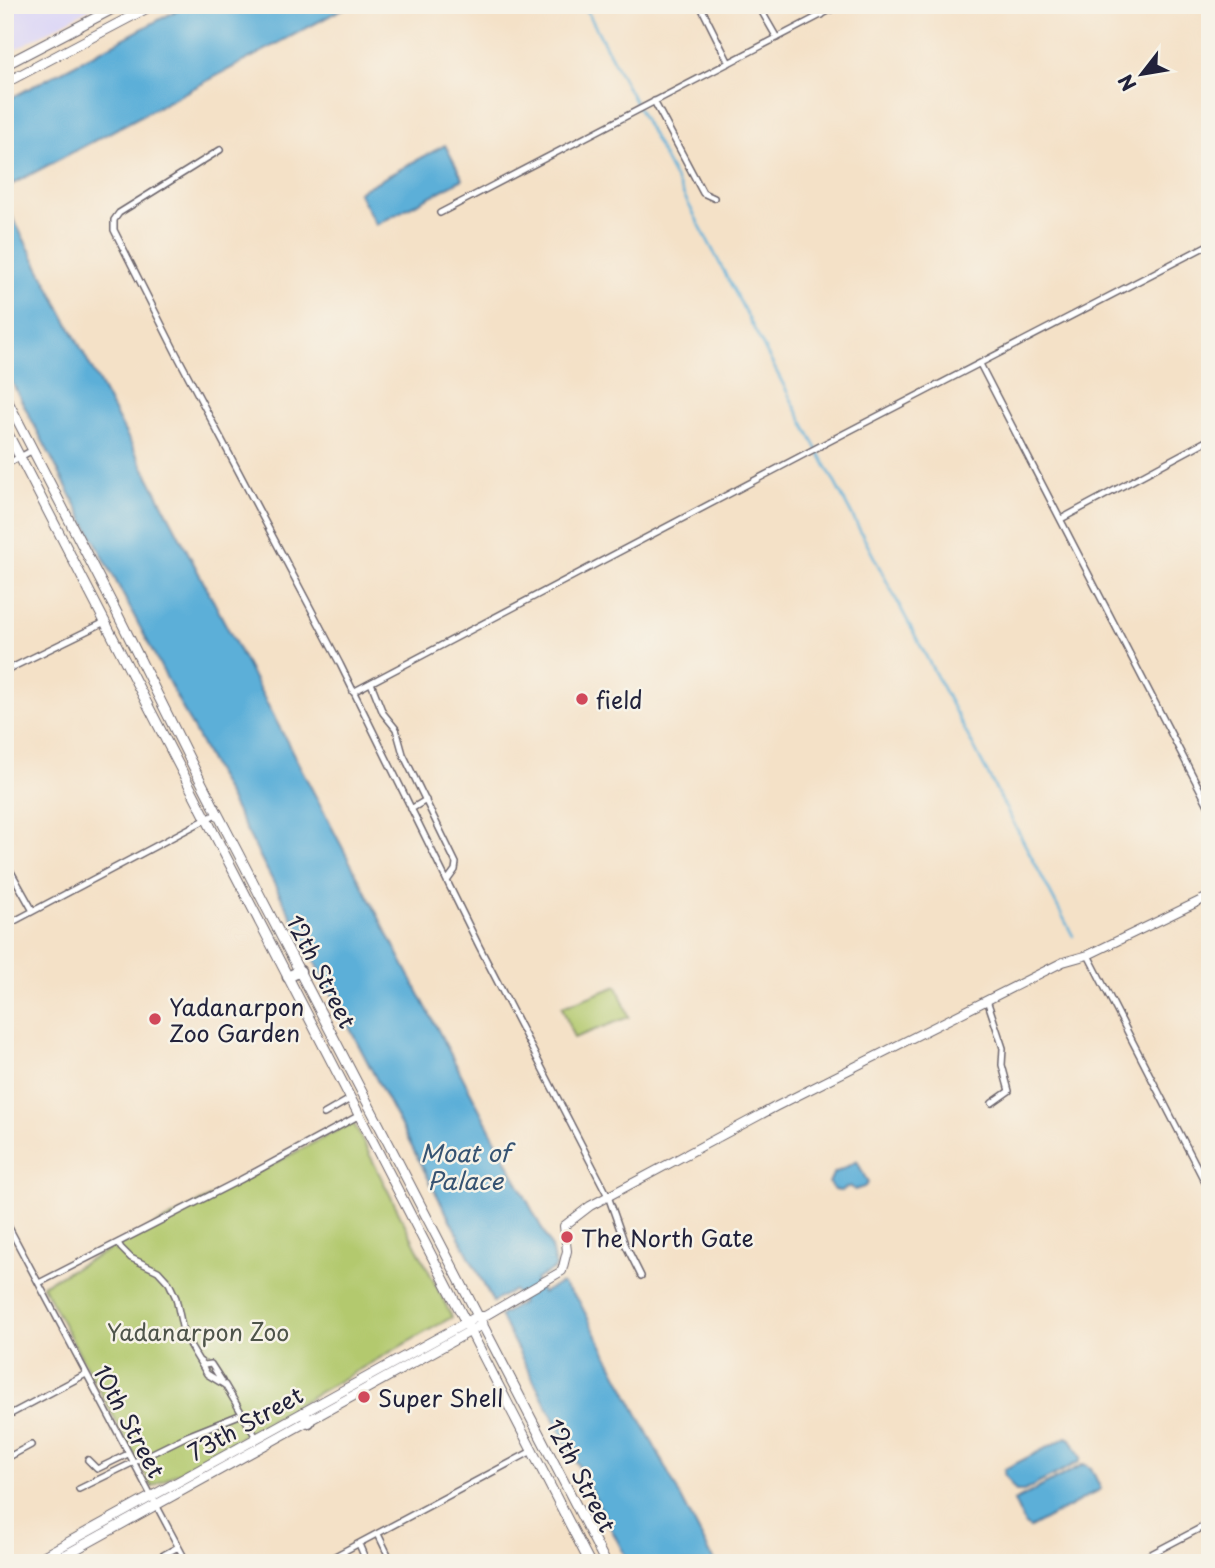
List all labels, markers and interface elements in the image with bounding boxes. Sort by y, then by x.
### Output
north arrow [1106,38,1176,108]
text: N [1111,70,1142,97]
place label: field [596,682,642,717]
marker: field [574,691,590,707]
street label: 12th Street [278,908,366,1034]
place label: Yadanarpon Zoo Garden [169,989,304,1050]
marker: Yadanarpon Zoo Garden [147,1011,163,1027]
water label: Moat of Palace [420,1134,516,1198]
place label: The North Gate [581,1220,754,1255]
marker: The North Gate [559,1229,575,1245]
park label: Yadanarpon Zoo [107,1314,289,1349]
street label: 10th Street [86,1358,174,1484]
street label: 73th Street [181,1377,309,1469]
place label: Super Shell [378,1380,503,1415]
marker: Super Shell [356,1389,372,1405]
street label: 12th Street [538,1412,626,1538]

